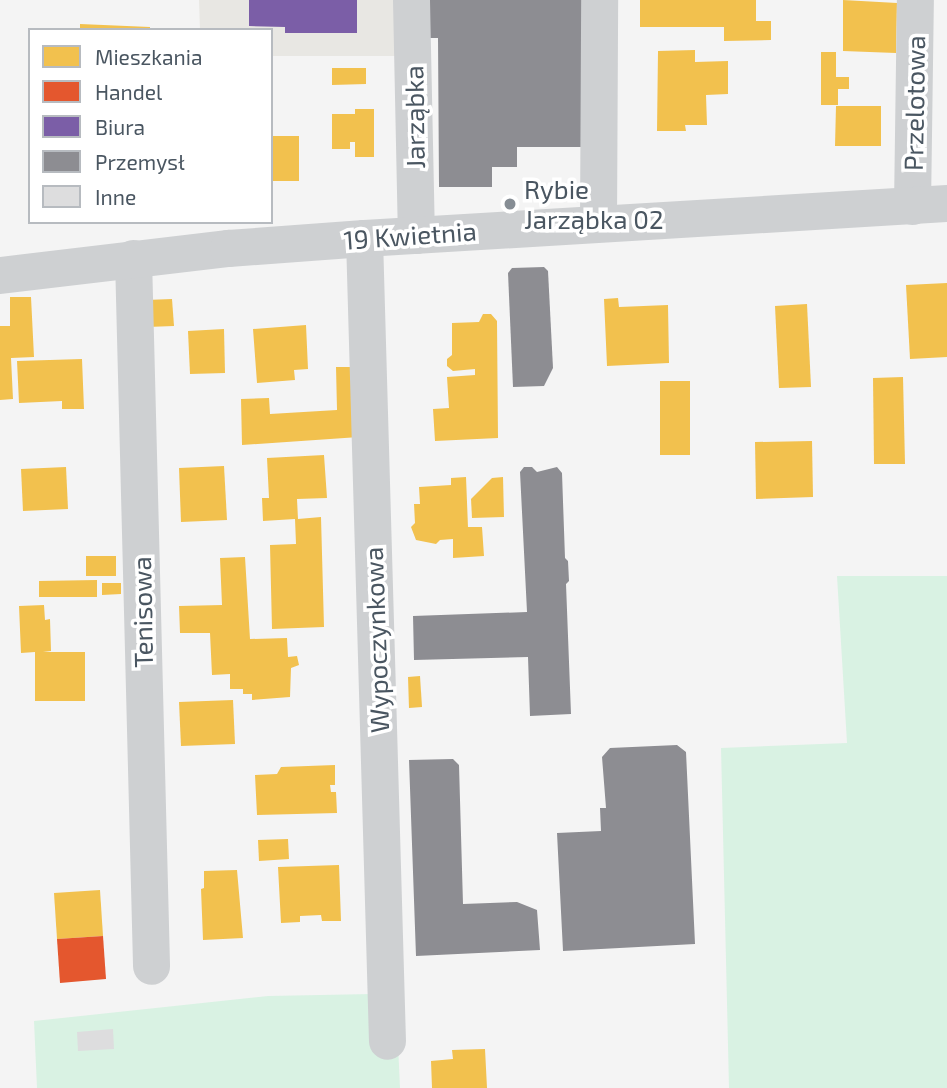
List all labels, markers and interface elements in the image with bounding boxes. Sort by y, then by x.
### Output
legend [28,28,273,224]
street label: Przelotowa [897,35,931,171]
text: Mieszkania [95,44,202,69]
street label: Jarząbka [398,65,430,169]
text: Handel [95,79,162,104]
text: Biura [95,114,145,139]
text: Przemysł [95,149,185,174]
place label: Rybie Jarząbka 02 [524,173,663,234]
text: Inne [95,184,136,209]
marker: Rybie Jarząbka 02 [502,196,518,212]
street label: 19 Kwietnia [342,215,478,255]
street label: Wypoczynkowa [357,546,395,734]
street label: Tenisowa [125,556,159,668]

